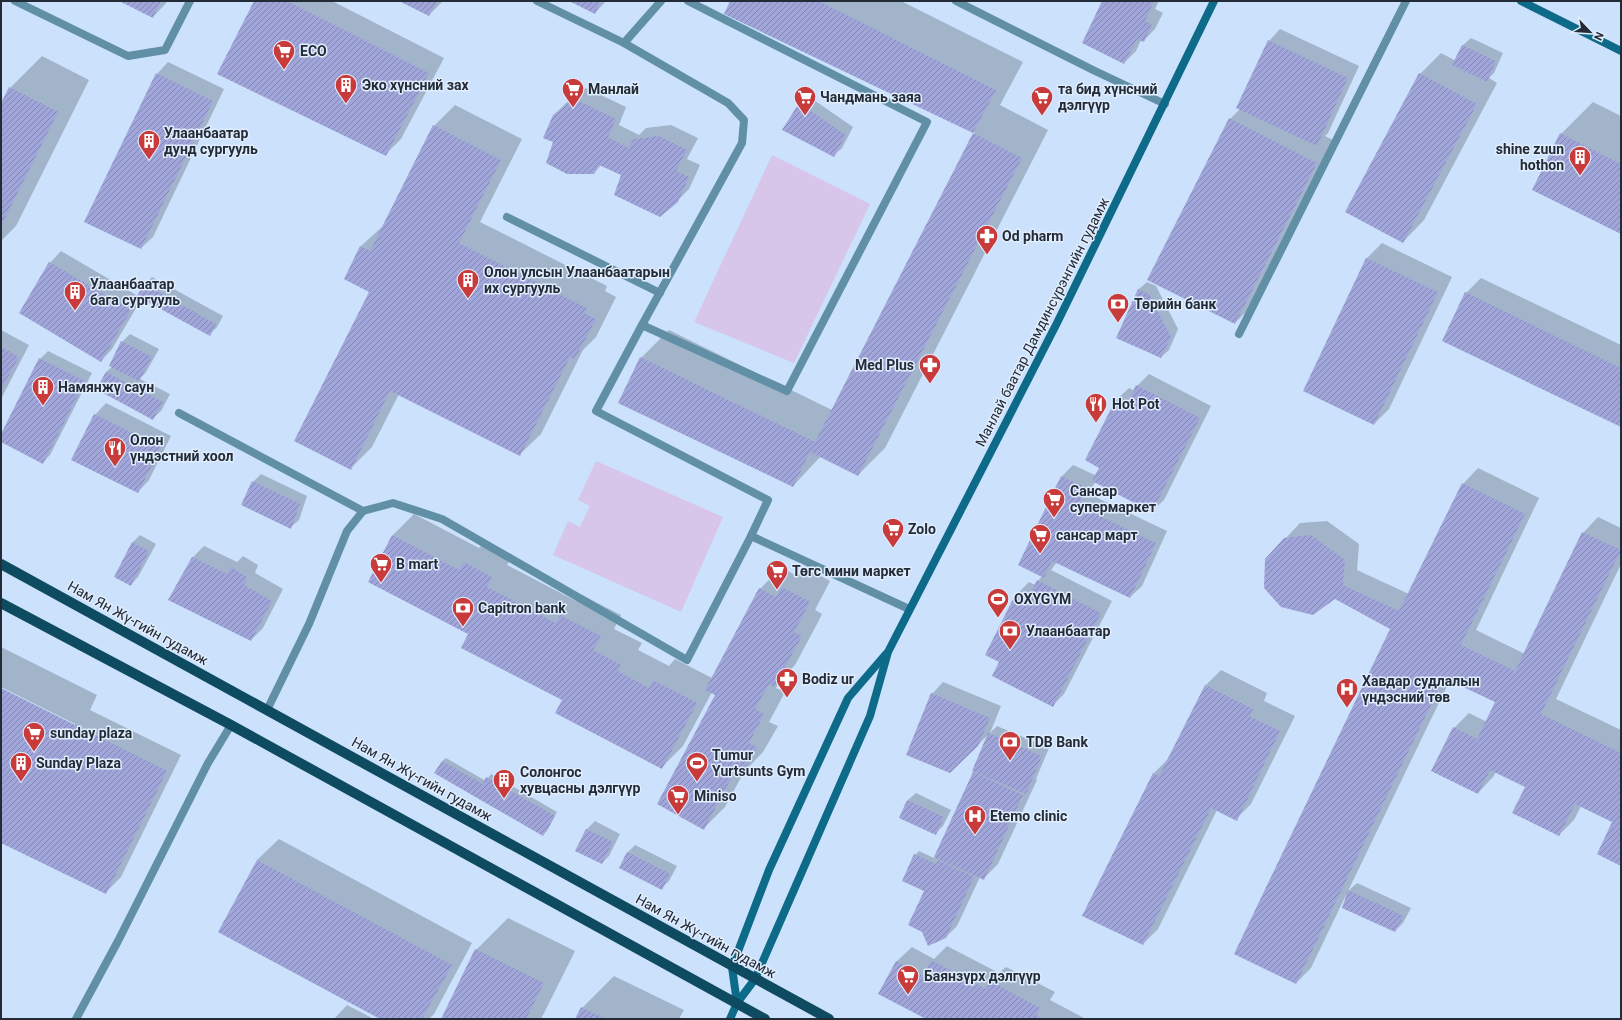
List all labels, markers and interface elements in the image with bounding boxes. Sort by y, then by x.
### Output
north arrow [1570,12,1610,52]
text: N [1591,30,1606,42]
supermarket icon: ECO [271,38,297,71]
place label: ECO [300,43,327,59]
building icon: Эко хүнсний зах [333,72,359,105]
supermarket icon: Манлай [560,76,586,109]
place label: Эко хүнсний зах [362,77,469,93]
place label: Манлай [588,81,639,97]
place label: та бид хүнсний дэлгүүр [1058,81,1157,113]
supermarket icon: Чандмань заяа [792,84,818,117]
supermarket icon: та бид хүнсний дэлгүүр [1029,84,1055,117]
place label: Чандмань заяа [820,89,922,105]
place label: Улаанбаатар дунд сургууль [164,125,258,157]
building icon: Улаанбаатар дунд сургууль [136,128,162,161]
place label: shine zuun hothon [1496,141,1564,173]
building icon: shine zuun hothon [1567,144,1593,177]
street label: Манлай баатар Дамдинсүрэнгийн гудамж [972,195,1112,449]
pharmacy icon: Od pharm [974,223,1000,256]
place label: Od pharm [1002,228,1063,244]
place label: Олон улсын Улаанбаатарын их сургууль [484,264,670,296]
building icon: Олон улсын Улаанбаатарын их сургууль [455,267,481,300]
place label: Улаанбаатар бага сургууль [90,276,180,308]
building icon: Улаанбаатар бага сургууль [62,279,88,312]
bank icon: Төрийн банк [1105,291,1131,324]
place label: Төрийн банк [1134,296,1216,312]
pharmacy icon: Med Plus [917,352,943,385]
place label: Med Plus [855,357,914,373]
building icon: Намянжү саун [30,374,56,407]
place label: Намянжү саун [58,379,154,395]
restaurant icon: Hot Pot [1083,391,1109,424]
place label: Hot Pot [1112,396,1160,412]
place label: Олон үндэстний хоол [130,432,233,464]
restaurant icon: Олон үндэстний хоол [102,435,128,468]
place label: Сансар супермаркет [1070,483,1156,515]
supermarket icon: Сансар супермаркет [1041,486,1067,519]
supermarket icon: Zolo [880,516,906,549]
place label: Zolo [908,521,936,537]
supermarket icon: сансар март [1027,522,1053,555]
place label: сансар март [1056,527,1138,543]
supermarket icon: B mart [368,551,394,584]
place label: B mart [396,556,439,572]
supermarket icon: Төгс мини маркет [764,558,790,591]
place label: Төгс мини маркет [792,563,911,579]
street label: Нам Ян Жү-гийн гудамж [65,578,211,668]
sports icon: OXYGYM [985,586,1011,619]
place label: OXYGYM [1014,591,1071,607]
bank icon: Capitron bank [450,595,476,628]
place label: Capitron bank [478,600,566,616]
bank icon: Улаанбаатар [997,618,1023,651]
place label: Улаанбаатар [1026,623,1111,639]
pharmacy icon: Bodiz ur [774,666,800,699]
place label: Bodiz ur [802,671,854,687]
place label: Хавдар судлалын үндэсний төв [1362,673,1480,705]
hospital icon: Хавдар судлалын үндэсний төв [1334,676,1360,709]
supermarket icon: sunday plaza [21,720,47,753]
place label: sunday plaza [50,725,133,741]
bank icon: TDB Bank [997,729,1023,762]
street label: Нам Ян Жү-гийн гудамж [349,734,495,824]
place label: TDB Bank [1026,734,1088,750]
place label: Tumur Yurtsunts Gym [712,747,805,779]
building icon: Sunday Plaza [8,750,34,783]
sports icon: Tumur Yurtsunts Gym [684,750,710,783]
place label: Sunday Plaza [36,755,121,771]
place label: Солонгос хувцасны дэлгүүр [520,764,640,796]
building icon: Солонгос хувцасны дэлгүүр [491,767,517,800]
supermarket icon: Miniso [665,783,691,816]
place label: Miniso [694,788,737,804]
hospital icon: Etemo clinic [962,803,988,836]
place label: Etemo clinic [990,808,1067,824]
street label: Нам Ян Жү-гийн гудамж [633,891,779,981]
supermarket icon: Баянзүрх дэлгүүр [895,963,921,996]
place label: Баянзүрх дэлгүүр [924,968,1041,984]

